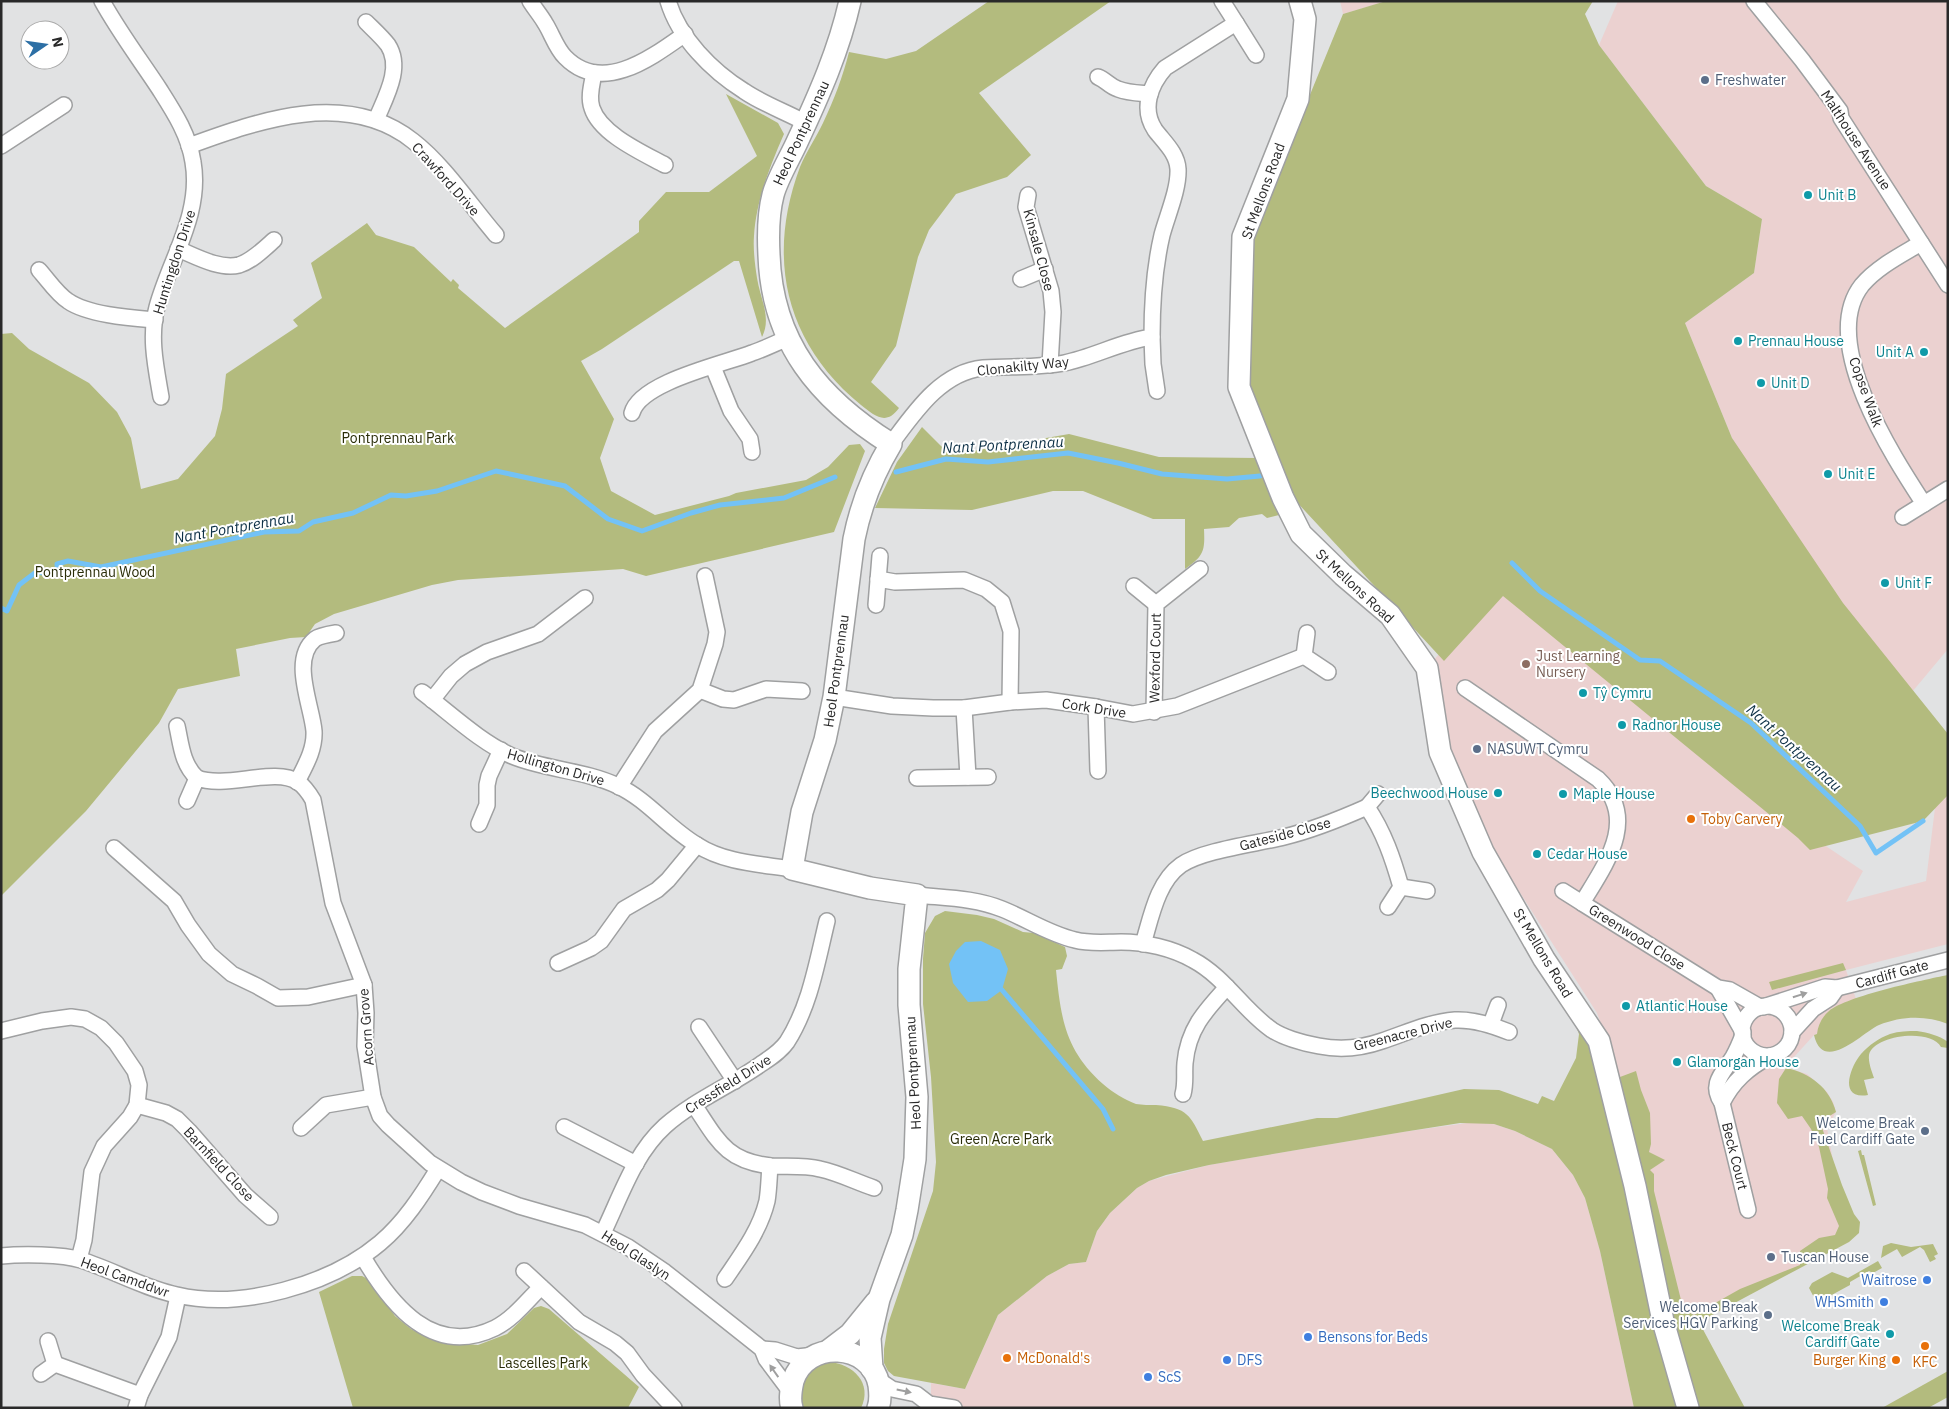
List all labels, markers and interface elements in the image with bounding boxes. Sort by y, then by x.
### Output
north arrow [20,20,70,70]
text: N [48,35,68,49]
place label: Freshwater [1715,71,1786,89]
marker: Freshwater [1699,74,1711,86]
street label: Heol Pontprennau [769,78,833,188]
street label: Malthouse Avenue [1817,87,1895,194]
street label: Crawford Drive [408,138,484,220]
street label: St Mellons Road [1237,140,1289,242]
place label: Unit B [1818,186,1856,204]
marker: Unit B [1802,189,1814,201]
street label: Huntingdon Drive [149,207,200,317]
street label: Kinsale Close [1019,207,1059,293]
place label: Prennau House [1748,332,1844,350]
marker: Prennau House [1732,335,1744,347]
place label: Unit A [1876,343,1914,361]
marker: Unit A [1918,346,1930,358]
street label: Clonakilty Way [976,352,1070,380]
street label: Copse Walk [1845,354,1887,430]
place label: Unit D [1771,374,1810,392]
marker: Unit D [1755,377,1767,389]
park label: Pontprennau Park [342,429,455,447]
water label: Nant Pontprennau [942,432,1064,457]
place label: Unit E [1838,465,1875,483]
marker: Unit E [1822,468,1834,480]
water label: Nant Pontprennau [172,508,295,547]
street label: St Mellons Road [1312,545,1398,627]
park label: Pontprennau Wood [35,563,155,581]
place label: Unit F [1895,574,1932,592]
marker: Unit F [1879,577,1891,589]
street label: Heol Pontprennau [819,613,853,729]
street label: Wexford Court [1145,613,1165,703]
place label: Just Learning Nursery [1536,647,1621,681]
marker: Just Learning Nursery [1520,658,1532,670]
place label: Tŷ Cymru [1593,684,1652,702]
marker: Tŷ Cymru [1577,687,1589,699]
street label: Cork Drive [1061,694,1128,722]
water label: Nant Pontprennau [1743,700,1846,795]
place label: Radnor House [1632,716,1721,734]
marker: Radnor House [1616,719,1628,731]
place label: NASUWT Cymru [1487,740,1589,758]
marker: NASUWT Cymru [1471,743,1483,755]
street label: Hollington Drive [505,744,607,790]
place label: Beechwood House [1371,784,1488,802]
place label: Maple House [1573,785,1655,803]
marker: Beechwood House [1492,787,1504,799]
marker: Maple House [1557,788,1569,800]
place label: Toby Carvery [1701,810,1782,828]
street label: Gateside Close [1237,813,1333,855]
marker: Toby Carvery [1685,813,1697,825]
place label: Cedar House [1547,845,1628,863]
marker: Cedar House [1531,848,1543,860]
street label: Greenwood Close [1585,900,1689,974]
street label: St Mellons Road [1509,905,1577,1001]
street label: Cardiff Gate [1853,956,1931,992]
street label: Acorn Grove [354,988,378,1066]
one-way arrow [1792,990,1807,998]
place label: Atlantic House [1636,997,1728,1015]
marker: Atlantic House [1620,1000,1632,1012]
street label: Greenacre Drive [1352,1013,1455,1055]
street label: Heol Pontprennau [901,1016,925,1130]
street label: Cressfield Drive [682,1050,775,1118]
place label: Glamorgan House [1687,1053,1799,1071]
marker: Glamorgan House [1671,1056,1683,1068]
place label: Welcome Break Fuel Cardiff Gate [1810,1114,1916,1148]
street label: Beck Court [1718,1120,1752,1192]
street label: Barnfield Close [180,1123,258,1205]
marker: Welcome Break Fuel Cardiff Gate [1919,1125,1931,1137]
park label: Green Acre Park [950,1130,1053,1148]
street label: Heol Glaslyn [598,1226,674,1284]
place label: Tuscan House [1781,1248,1869,1266]
marker: Tuscan House [1765,1251,1777,1263]
street label: Heol Camddwr [78,1253,172,1301]
place label: Waitrose [1861,1271,1917,1289]
marker: Waitrose [1921,1274,1933,1286]
place label: WHSmith [1815,1293,1874,1311]
marker: WHSmith [1878,1296,1890,1308]
place label: Welcome Break Services HGV Parking [1623,1298,1759,1332]
marker: Welcome Break Services HGV Parking [1762,1309,1774,1321]
place label: Welcome Break Cardiff Gate [1781,1317,1881,1351]
place label: Bensons for Beds [1318,1328,1428,1346]
marker: Welcome Break Cardiff Gate [1884,1328,1896,1340]
marker: Bensons for Beds [1302,1331,1314,1343]
marker: KFC [1919,1340,1931,1352]
place label: McDonald's [1017,1349,1090,1367]
place label: DFS [1237,1351,1262,1369]
place label: Burger King [1813,1351,1887,1369]
marker: McDonald's [1001,1352,1013,1364]
place label: KFC [1912,1353,1938,1371]
park label: Lascelles Park [498,1354,588,1372]
marker: DFS [1221,1354,1233,1366]
marker: Burger King [1890,1354,1902,1366]
one-way arrow [769,1364,779,1378]
place label: ScS [1158,1368,1181,1386]
marker: ScS [1142,1371,1154,1383]
one-way arrow [896,1387,911,1395]

